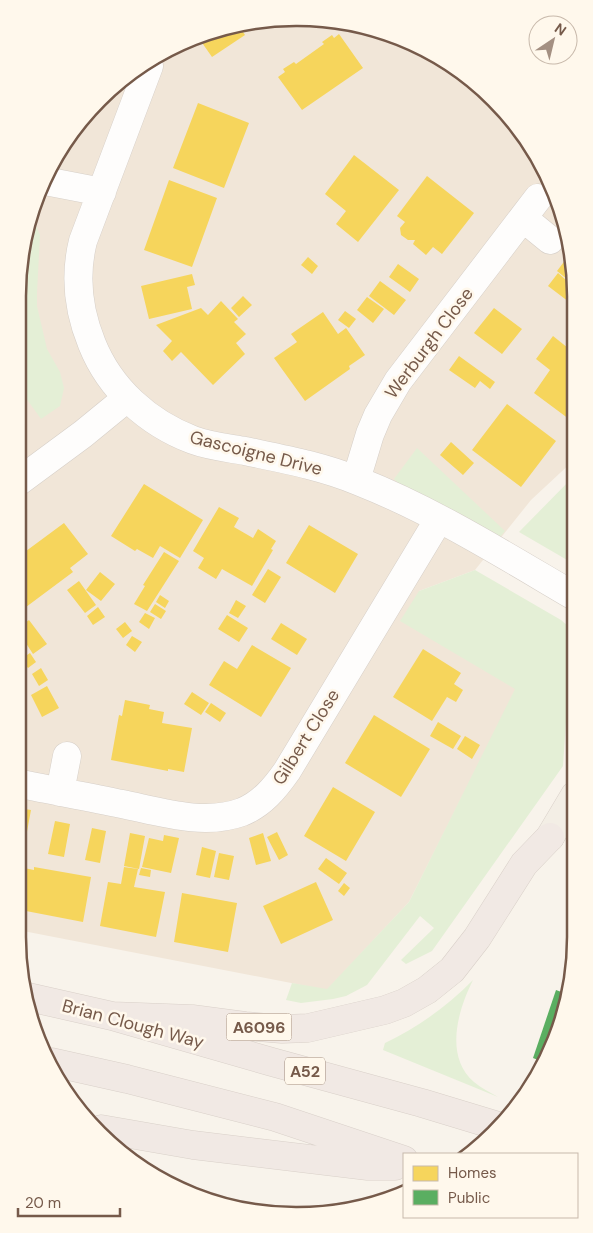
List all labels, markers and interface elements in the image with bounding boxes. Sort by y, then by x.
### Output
north arrow [528,15,578,65]
text: N [551,19,570,40]
street label: Werburgh Close [379,282,479,404]
street label: Gascoigne Drive [187,425,325,481]
street label: Gilbert Close [267,684,345,790]
street label: Brian Clough Way [59,994,207,1054]
road number: A6096 [226,1014,292,1040]
road number: A52 [285,1058,325,1084]
legend [403,1153,578,1218]
text: Homes [448,1163,497,1183]
scale bar [18,1186,120,1218]
text: Public [448,1188,490,1208]
text: 20 m [25,1193,61,1213]

